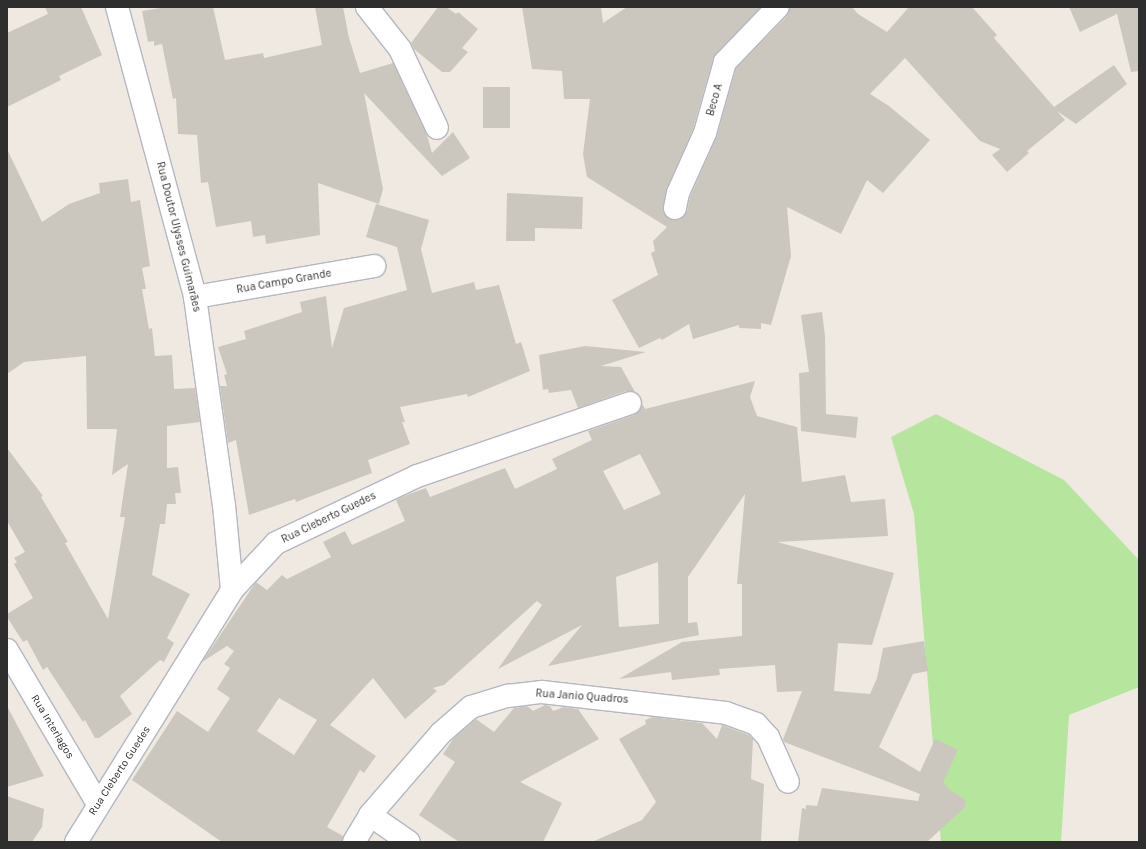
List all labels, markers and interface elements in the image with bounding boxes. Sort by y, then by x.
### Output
street label: Beco A [704,82,726,118]
street label: Rua Doutor Ulysses Guimarães [153,160,203,314]
street label: Rua Campo Grande [236,267,332,297]
street label: Rua Cleberto Guedes [279,489,379,547]
street label: Rua Janio Quadros [535,687,629,707]
street label: Rua Interlagos [28,692,76,762]
street label: Rua Cleberto Guedes [86,724,154,818]

